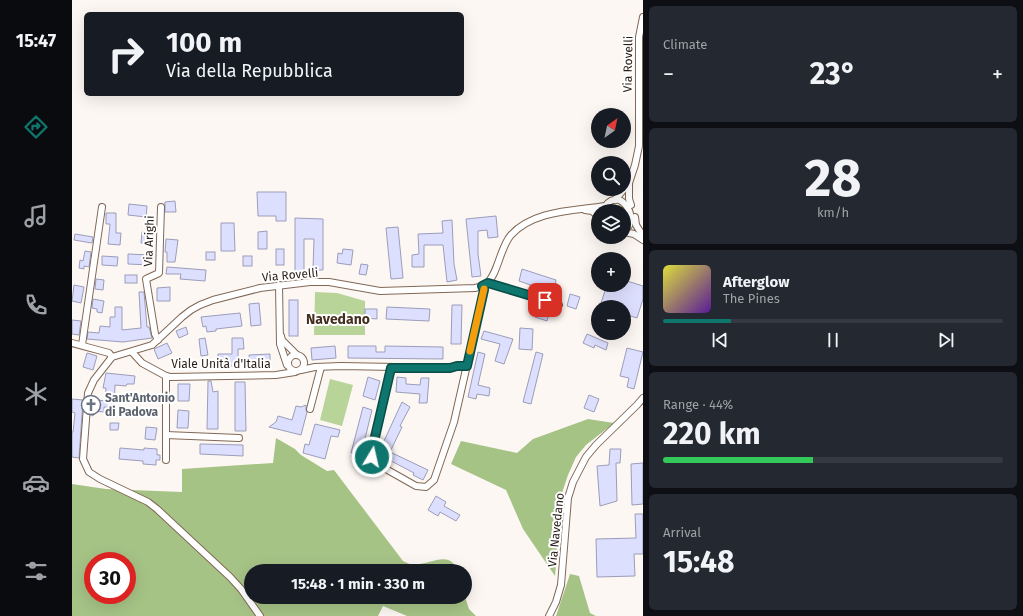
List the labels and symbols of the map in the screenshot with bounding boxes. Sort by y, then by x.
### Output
street label: Via Rovelli [621,36,635,92]
north arrow [591,108,631,148]
street label: Via Arighi [141,215,157,267]
street label: Via Rovelli [261,266,319,284]
pin [528,283,562,317]
district label: Navedano [306,311,370,328]
street label: Viale Unità d'Italia [171,357,271,371]
place label: Sant'Antonio di Padova [105,391,175,419]
church icon: Sant'Antonio di Padova [80,394,102,416]
position arrow [351,436,393,478]
street label: Via Navedano [545,492,567,568]
speed limit sign: 30 [84,552,136,604]

